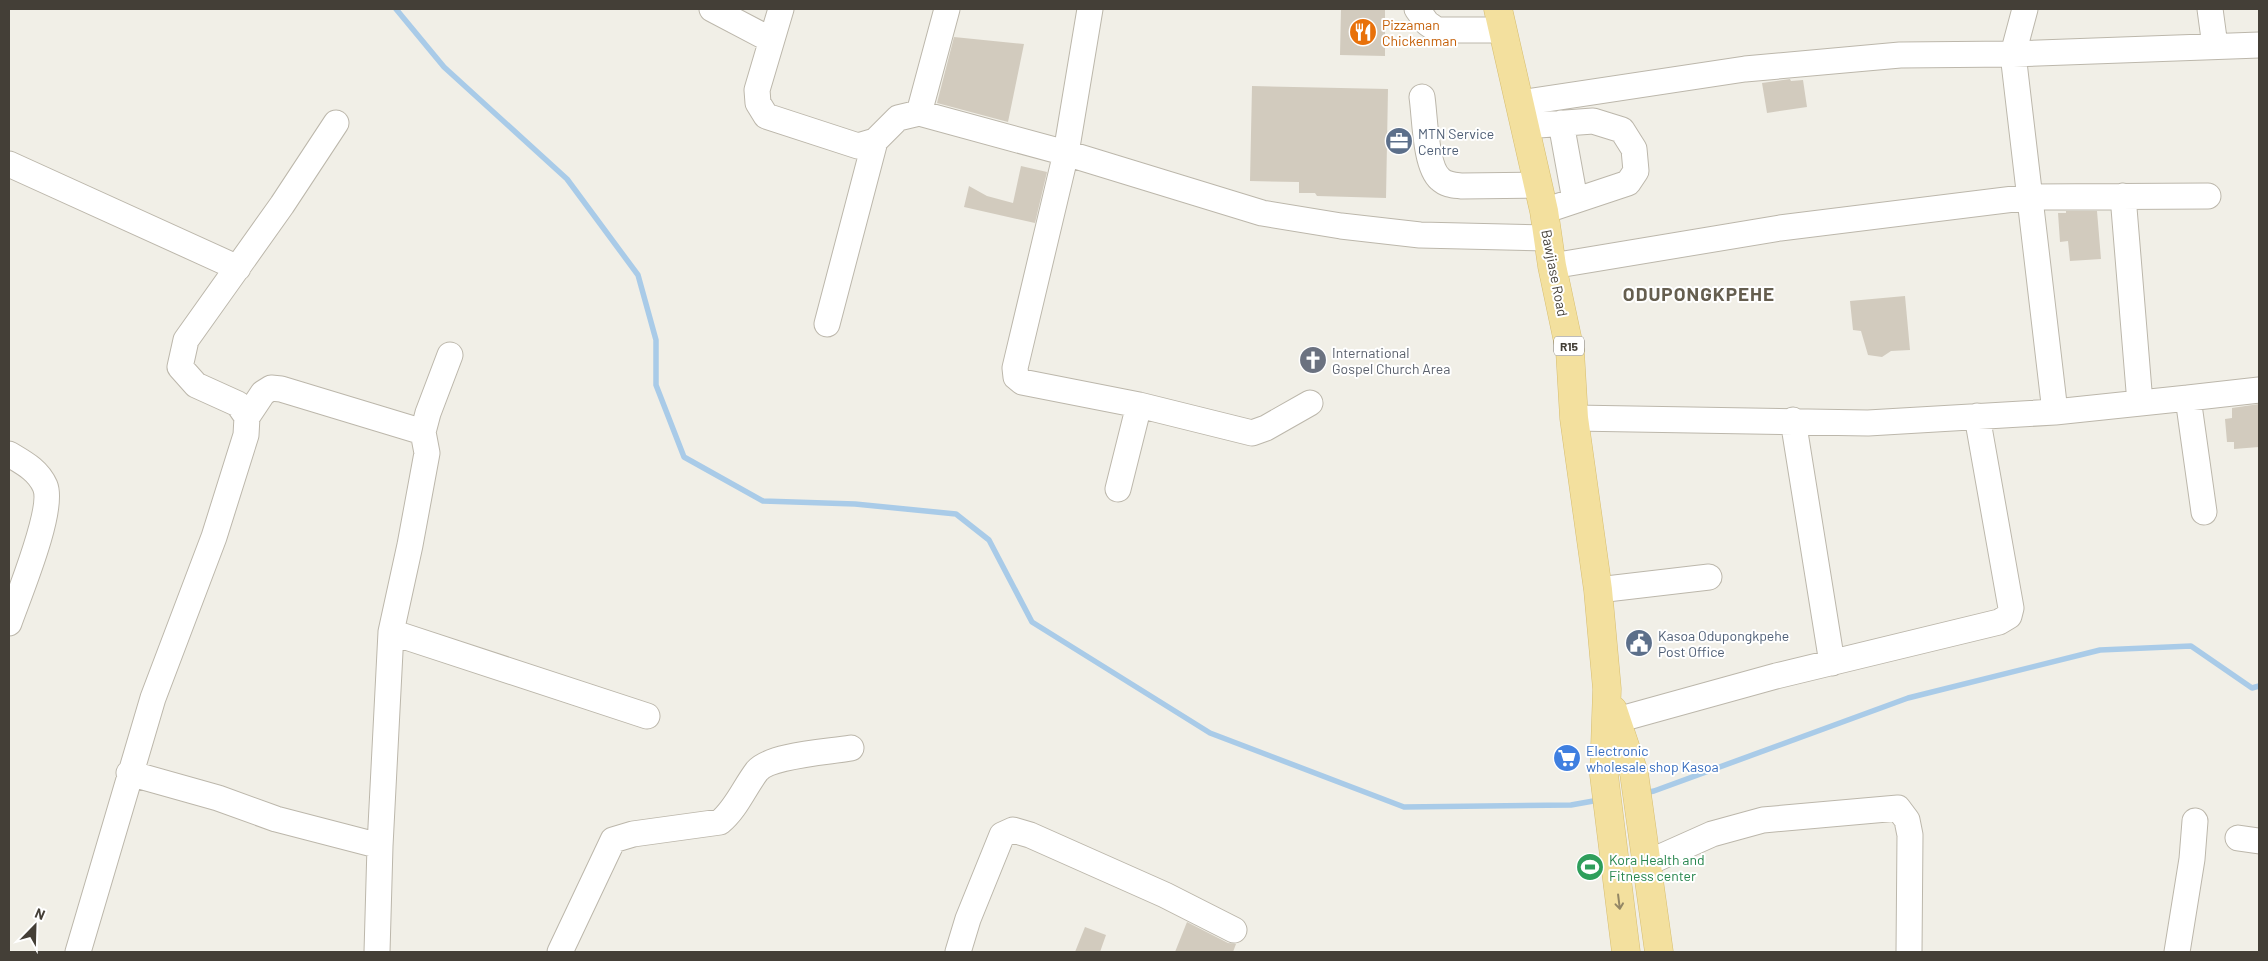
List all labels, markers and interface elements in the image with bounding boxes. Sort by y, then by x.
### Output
place label: Pizzaman Chickenman [1382,16,1457,49]
restaurant icon: Pizzaman Chickenman [1348,17,1378,47]
place label: MTN Service Centre [1418,125,1494,158]
office icon: MTN Service Centre [1384,126,1414,156]
street label: Bawjiase Road [1538,228,1572,318]
district label: ODUPONGKPEHE [1623,282,1775,305]
road number: R15 [1554,336,1584,356]
place label: International Gospel Church Area [1332,344,1450,377]
church icon: International Gospel Church Area [1298,345,1328,375]
place label: Kasoa Odupongkpehe Post Office [1658,627,1789,660]
public building icon: Kasoa Odupongkpehe Post Office [1624,628,1654,658]
place label: Electronic wholesale shop Kasoa [1586,742,1719,775]
supermarket icon: Electronic wholesale shop Kasoa [1552,743,1582,773]
place label: Kora Health and Fitness center [1609,851,1705,884]
sports icon: Kora Health and Fitness center [1575,852,1605,882]
one-way arrow [1615,893,1625,909]
north arrow [10,901,60,951]
text: N [33,904,48,923]

